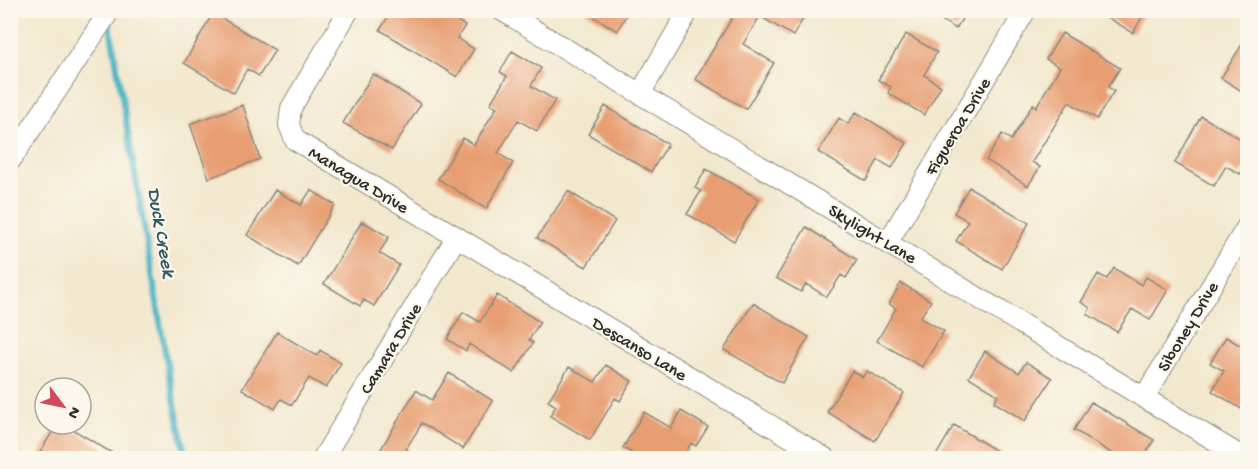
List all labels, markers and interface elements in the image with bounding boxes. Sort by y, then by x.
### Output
street label: Figueroa Drive [921,74,997,181]
street label: Managua Drive [304,143,412,220]
water label: Duck Creek [140,186,179,281]
street label: Skylight Lane [824,201,920,270]
street label: Siboney Drive [1154,278,1225,376]
street label: Camara Drive [357,299,428,399]
street label: Descanso Lane [587,313,691,387]
north arrow [33,376,93,436]
text: N [62,403,84,422]

